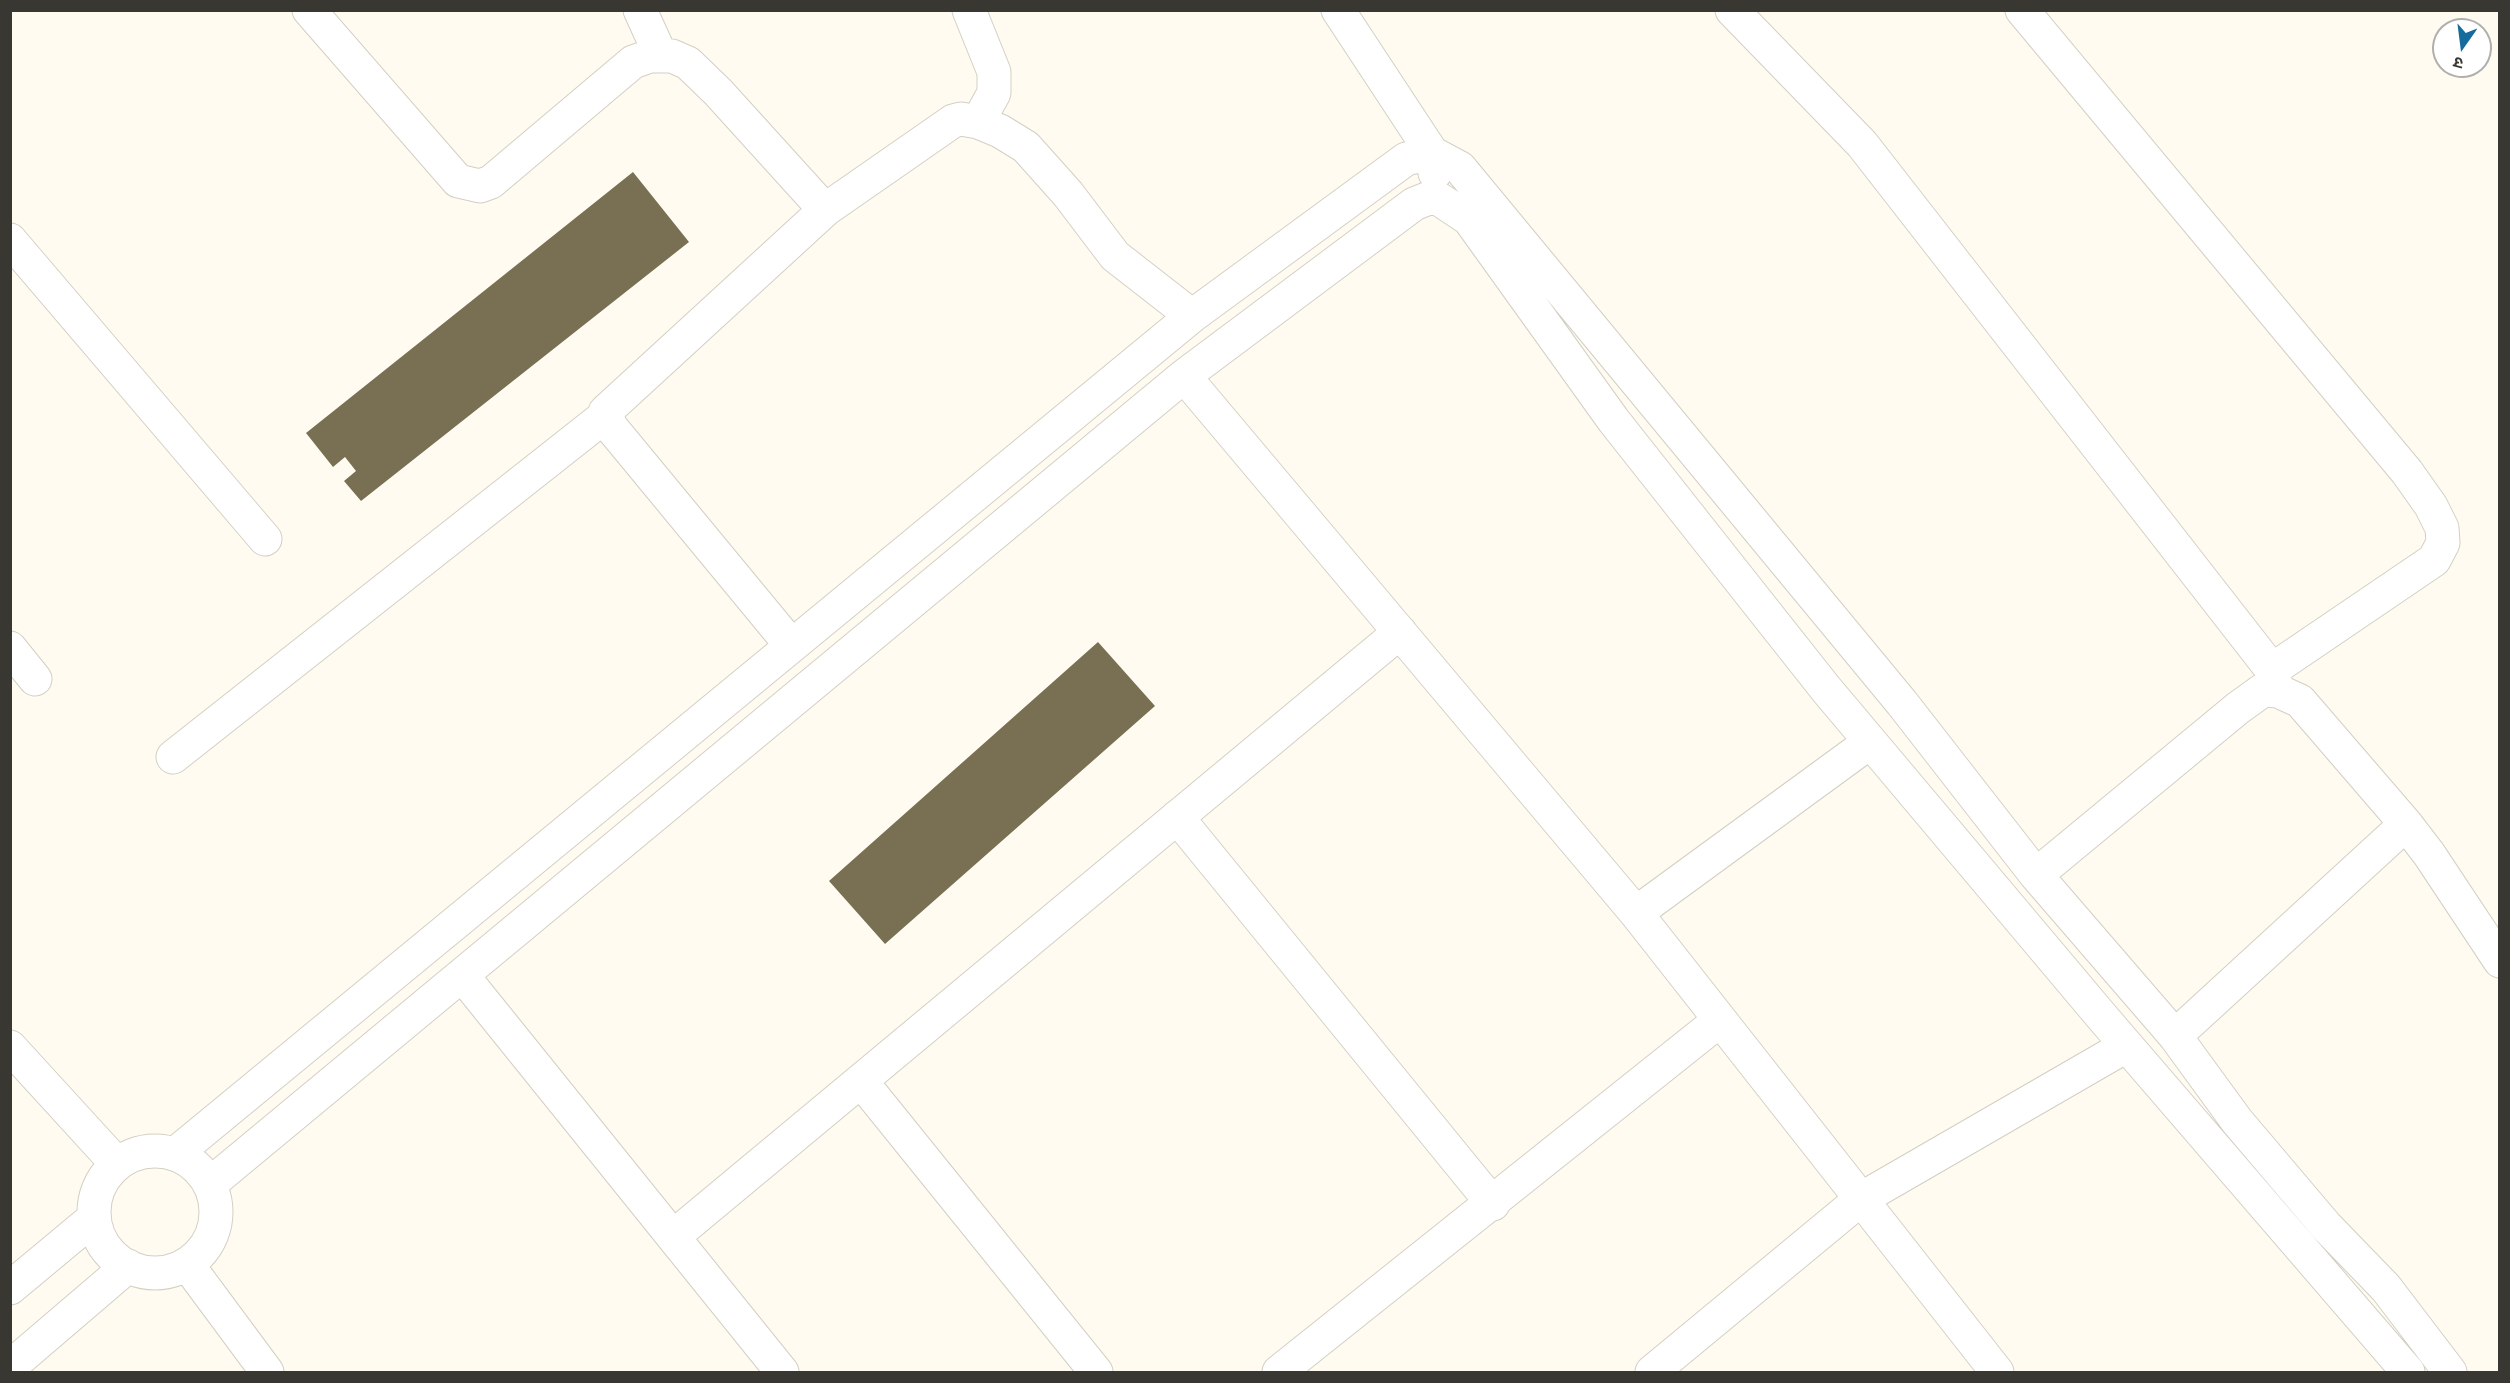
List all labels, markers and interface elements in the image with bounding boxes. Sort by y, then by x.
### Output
north arrow [2432,18,2492,78]
text: उ [2451,53,2465,74]

